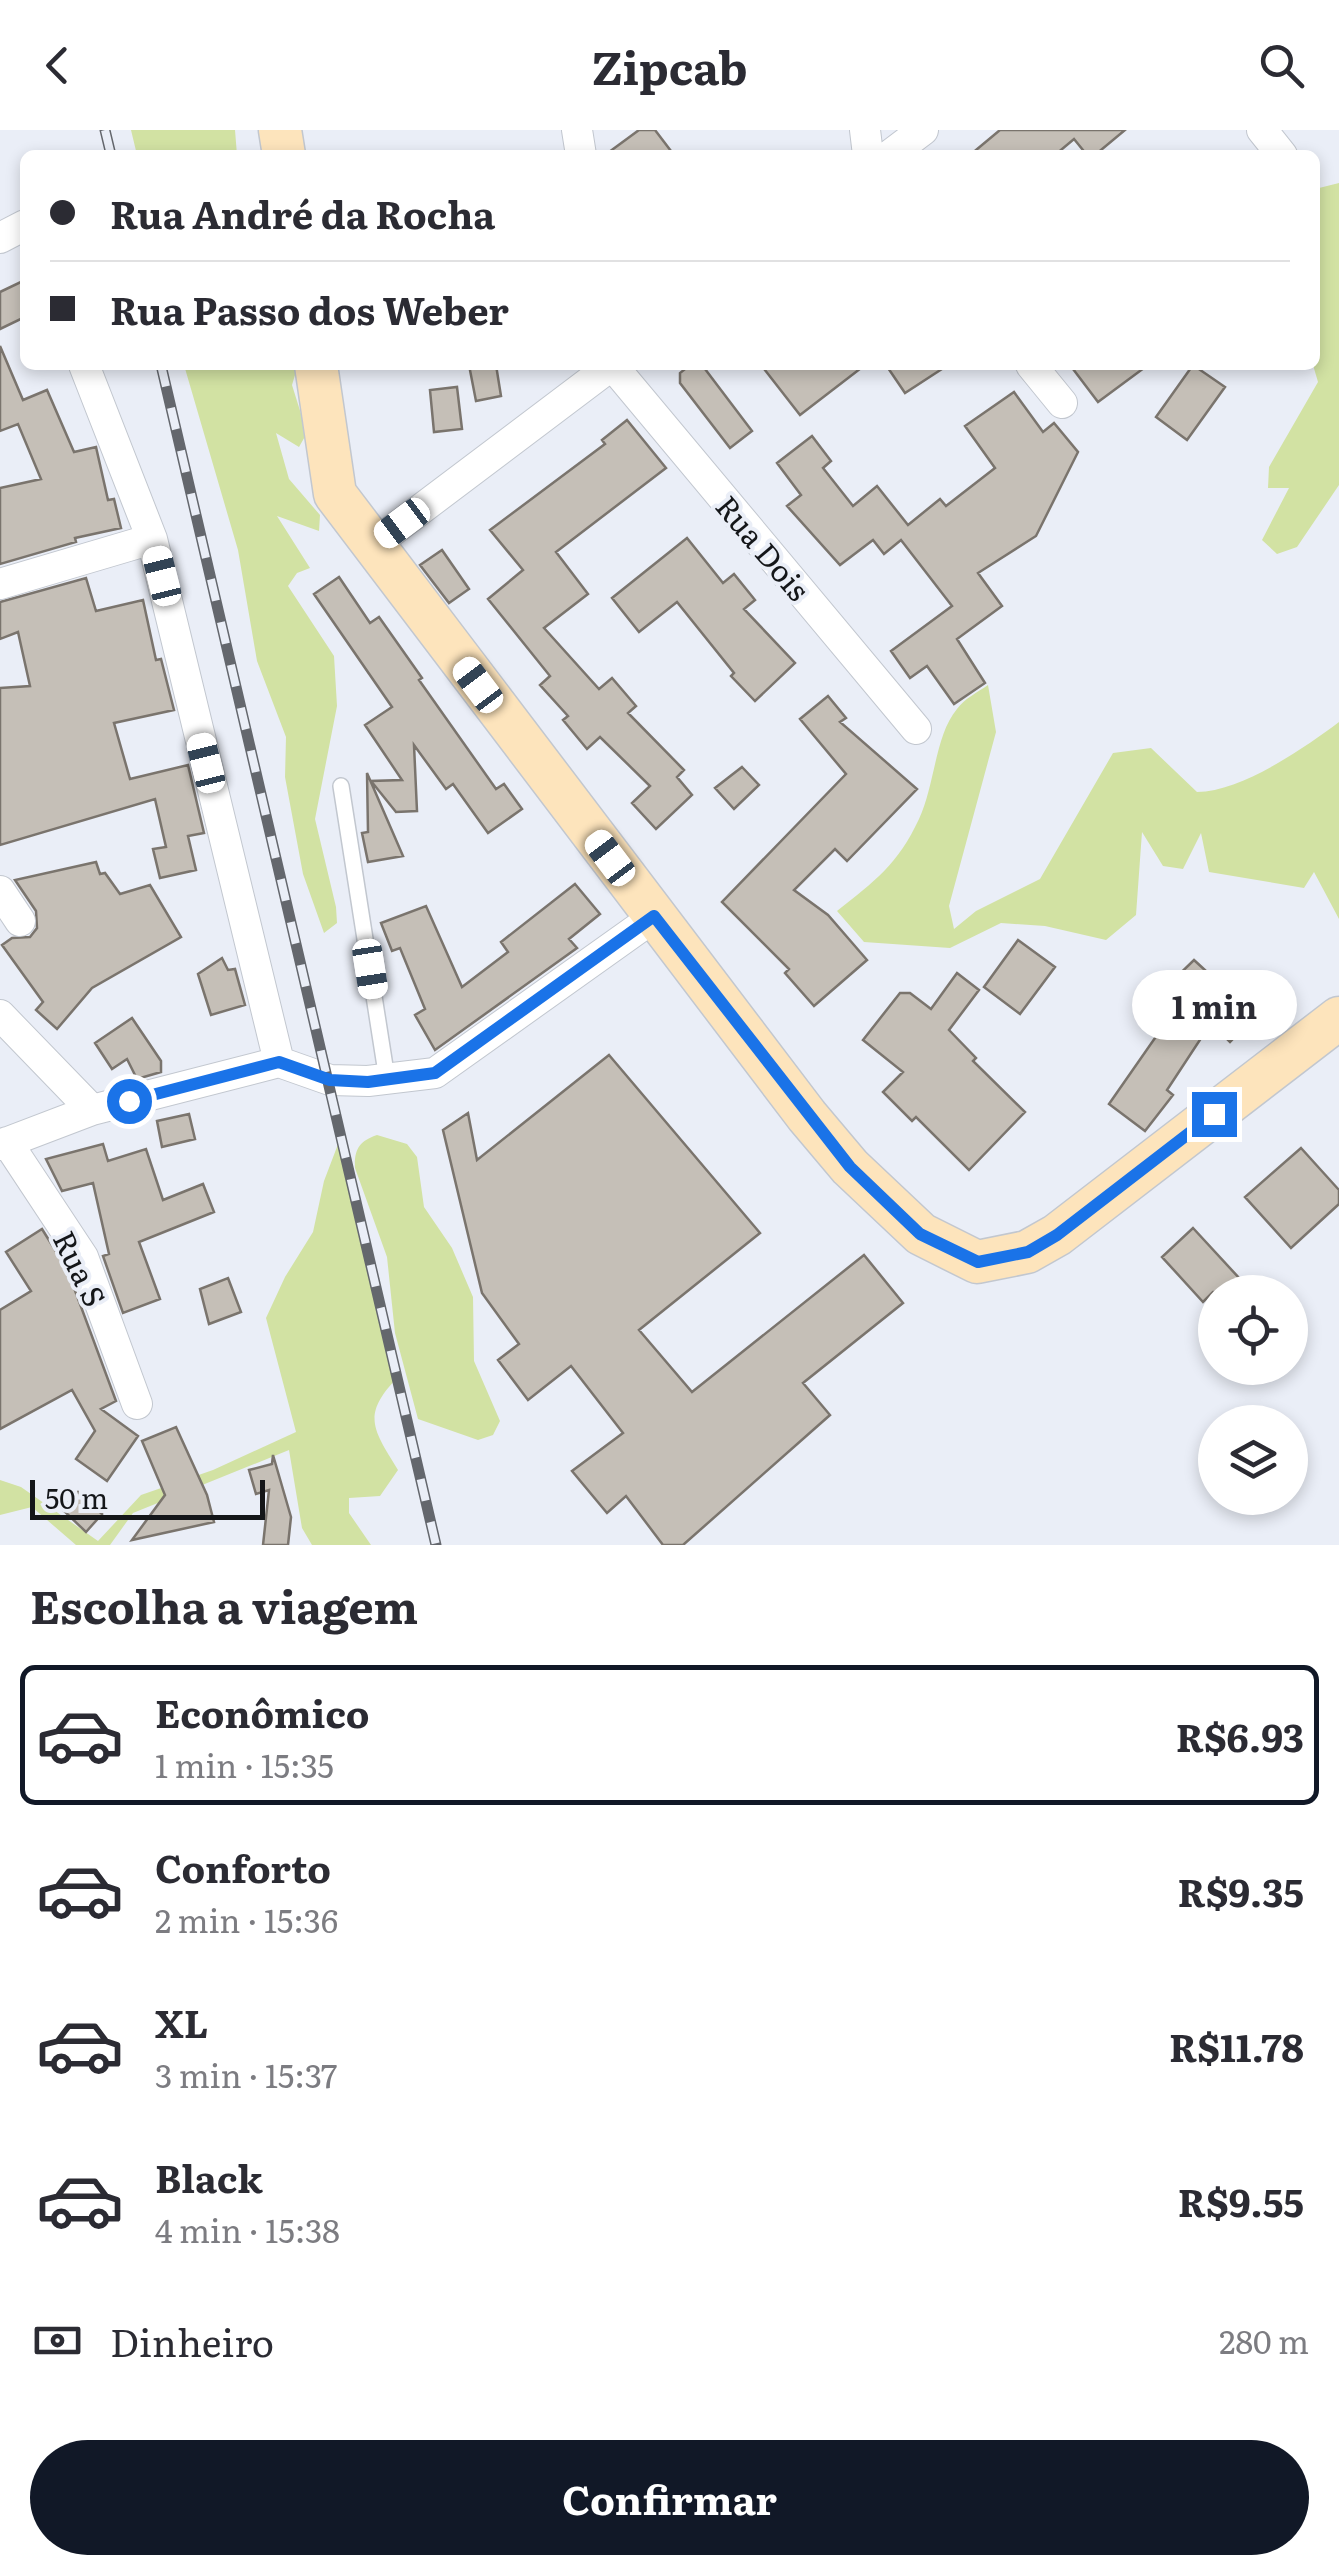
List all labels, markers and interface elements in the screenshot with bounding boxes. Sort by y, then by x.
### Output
text: Zipcab [592,32,747,99]
icon: back [30,38,85,93]
icon: search [1254,38,1309,93]
text: Rua André da Rocha [110,184,495,241]
text: Rua Passo dos Weber [110,280,509,337]
street label: Rua Dois [707,485,821,609]
car [369,493,435,553]
car [140,543,184,609]
car [448,652,508,718]
car [184,730,228,796]
car [580,825,640,891]
car [350,937,390,1001]
callout: 1 min [1132,969,1296,1039]
text: 1 min [1172,981,1257,1029]
route start [107,1079,152,1124]
route end [1192,1092,1237,1137]
street label: Rua S [44,1223,118,1313]
map controls [1198,1275,1308,1515]
button: locate [1198,1275,1308,1385]
button: layers [1198,1405,1308,1515]
scale bar [30,1475,265,1520]
text: 50 m [45,1476,108,1518]
text: Escolha a viagem [30,1571,418,1638]
text: Econômico [155,1683,370,1740]
icon: car [35,1690,125,1780]
text: R$6.93 [1176,1707,1304,1764]
text: 1 min · 15:35 [155,1740,334,1788]
text: Conforto [155,1838,331,1895]
icon: car [35,1845,125,1935]
text: R$9.35 [1177,1862,1304,1919]
text: 2 min · 15:36 [155,1895,338,1943]
text: XL [155,1993,208,2050]
icon: car [35,2000,125,2090]
text: R$11.78 [1169,2017,1304,2074]
text: 3 min · 15:37 [155,2050,337,2098]
text: Black [155,2148,263,2205]
icon: car [35,2155,125,2245]
text: R$9.55 [1178,2172,1304,2229]
text: 4 min · 15:38 [155,2205,340,2253]
text: Dinheiro [110,2312,274,2369]
icon: cash [30,2313,85,2368]
text: 280 m [1219,2316,1309,2364]
button: Confirmar [30,2440,1309,2555]

